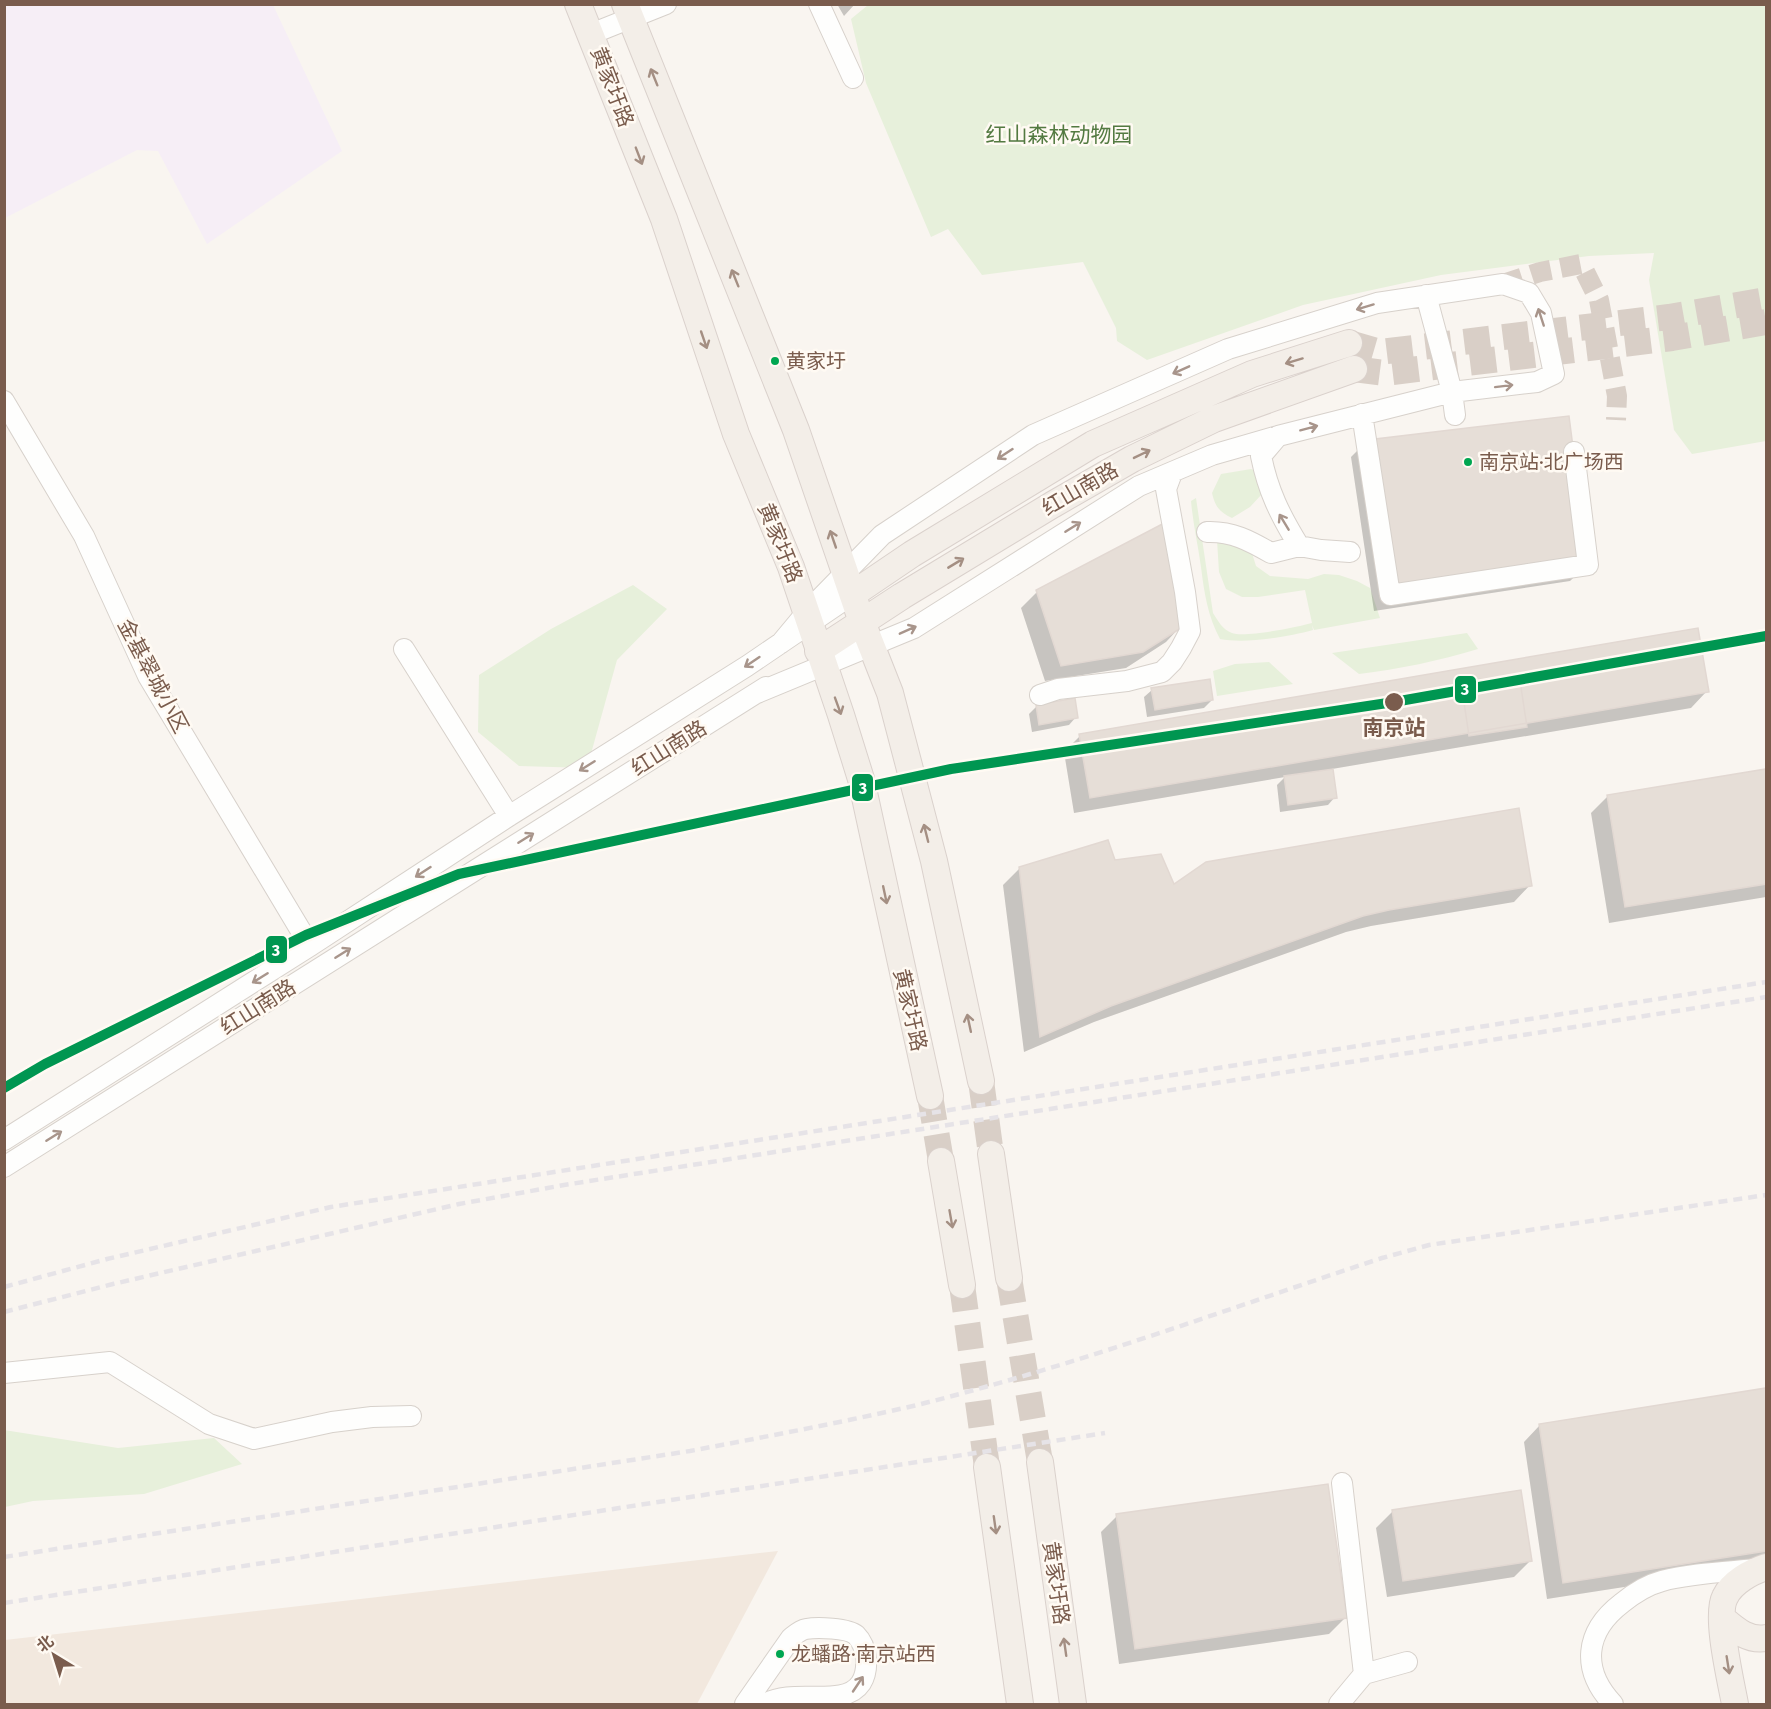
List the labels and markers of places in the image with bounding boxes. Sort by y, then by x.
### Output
place label: 黄家圩 [786,349,846,373]
marker: 黄家圩 [769,355,781,367]
place label: 南京站·北广场西 [1479,450,1624,474]
marker: 南京站·北广场西 [1462,456,1474,468]
marker: 南京站 [1383,691,1405,713]
place label: 南京站 [1363,715,1426,741]
place label: 龙蟠路·南京站西 [791,1642,936,1666]
marker: 龙蟠路·南京站西 [774,1648,786,1660]

